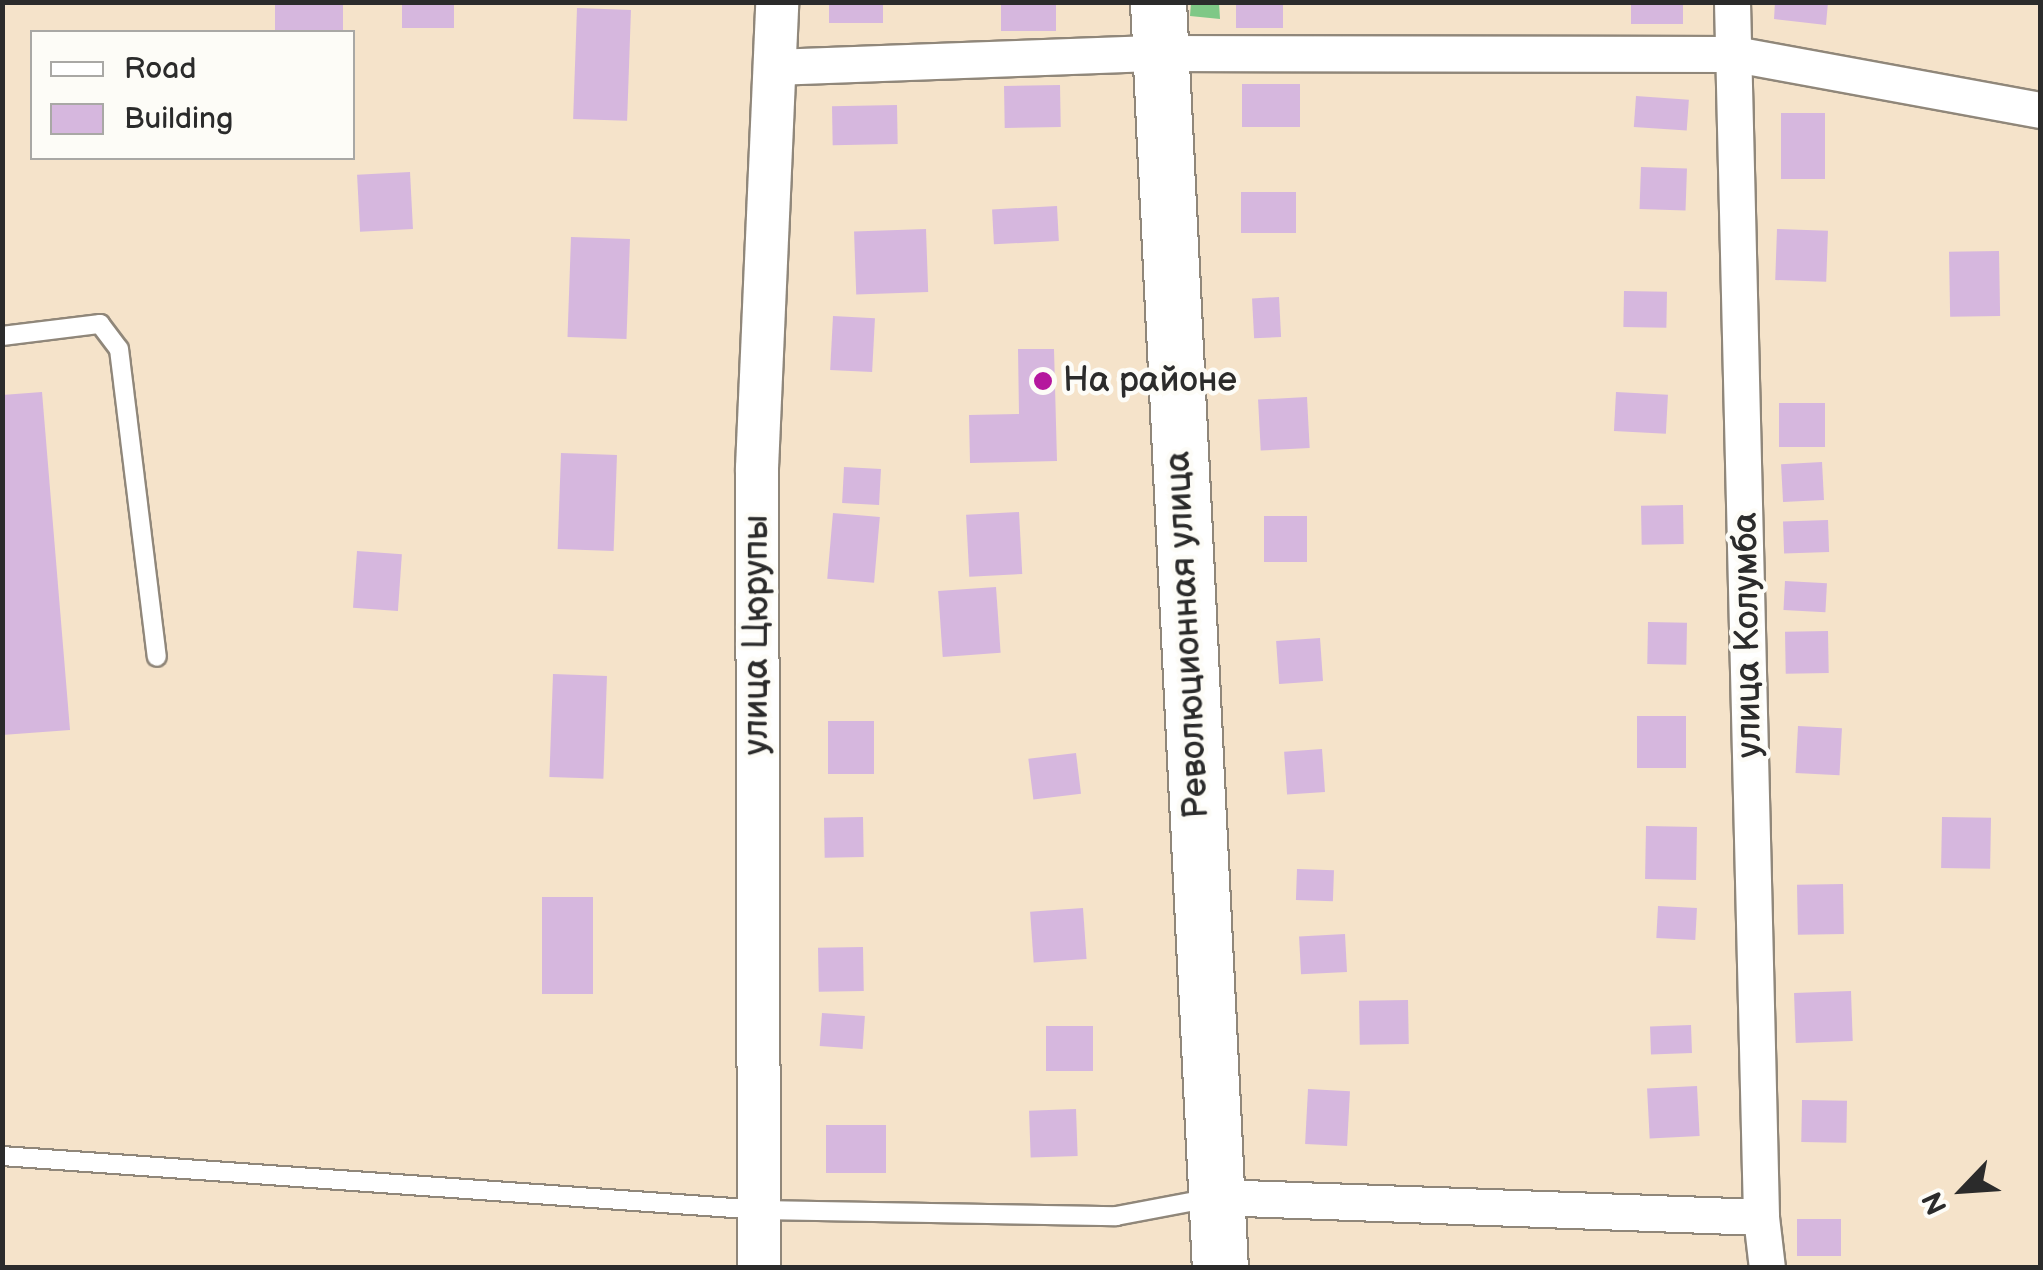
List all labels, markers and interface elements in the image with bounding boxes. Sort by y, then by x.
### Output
legend [30,30,355,160]
text: Road [124,51,197,87]
text: Building [124,101,233,137]
place label: На районе [1063,360,1237,402]
marker: На районе [1032,370,1054,392]
street label: Революционная улица [1157,450,1219,820]
street label: улица Колумба [1725,512,1771,758]
street label: улица Цюрупы [736,515,778,755]
north arrow [1913,1140,2013,1240]
text: N [1916,1186,1955,1219]

